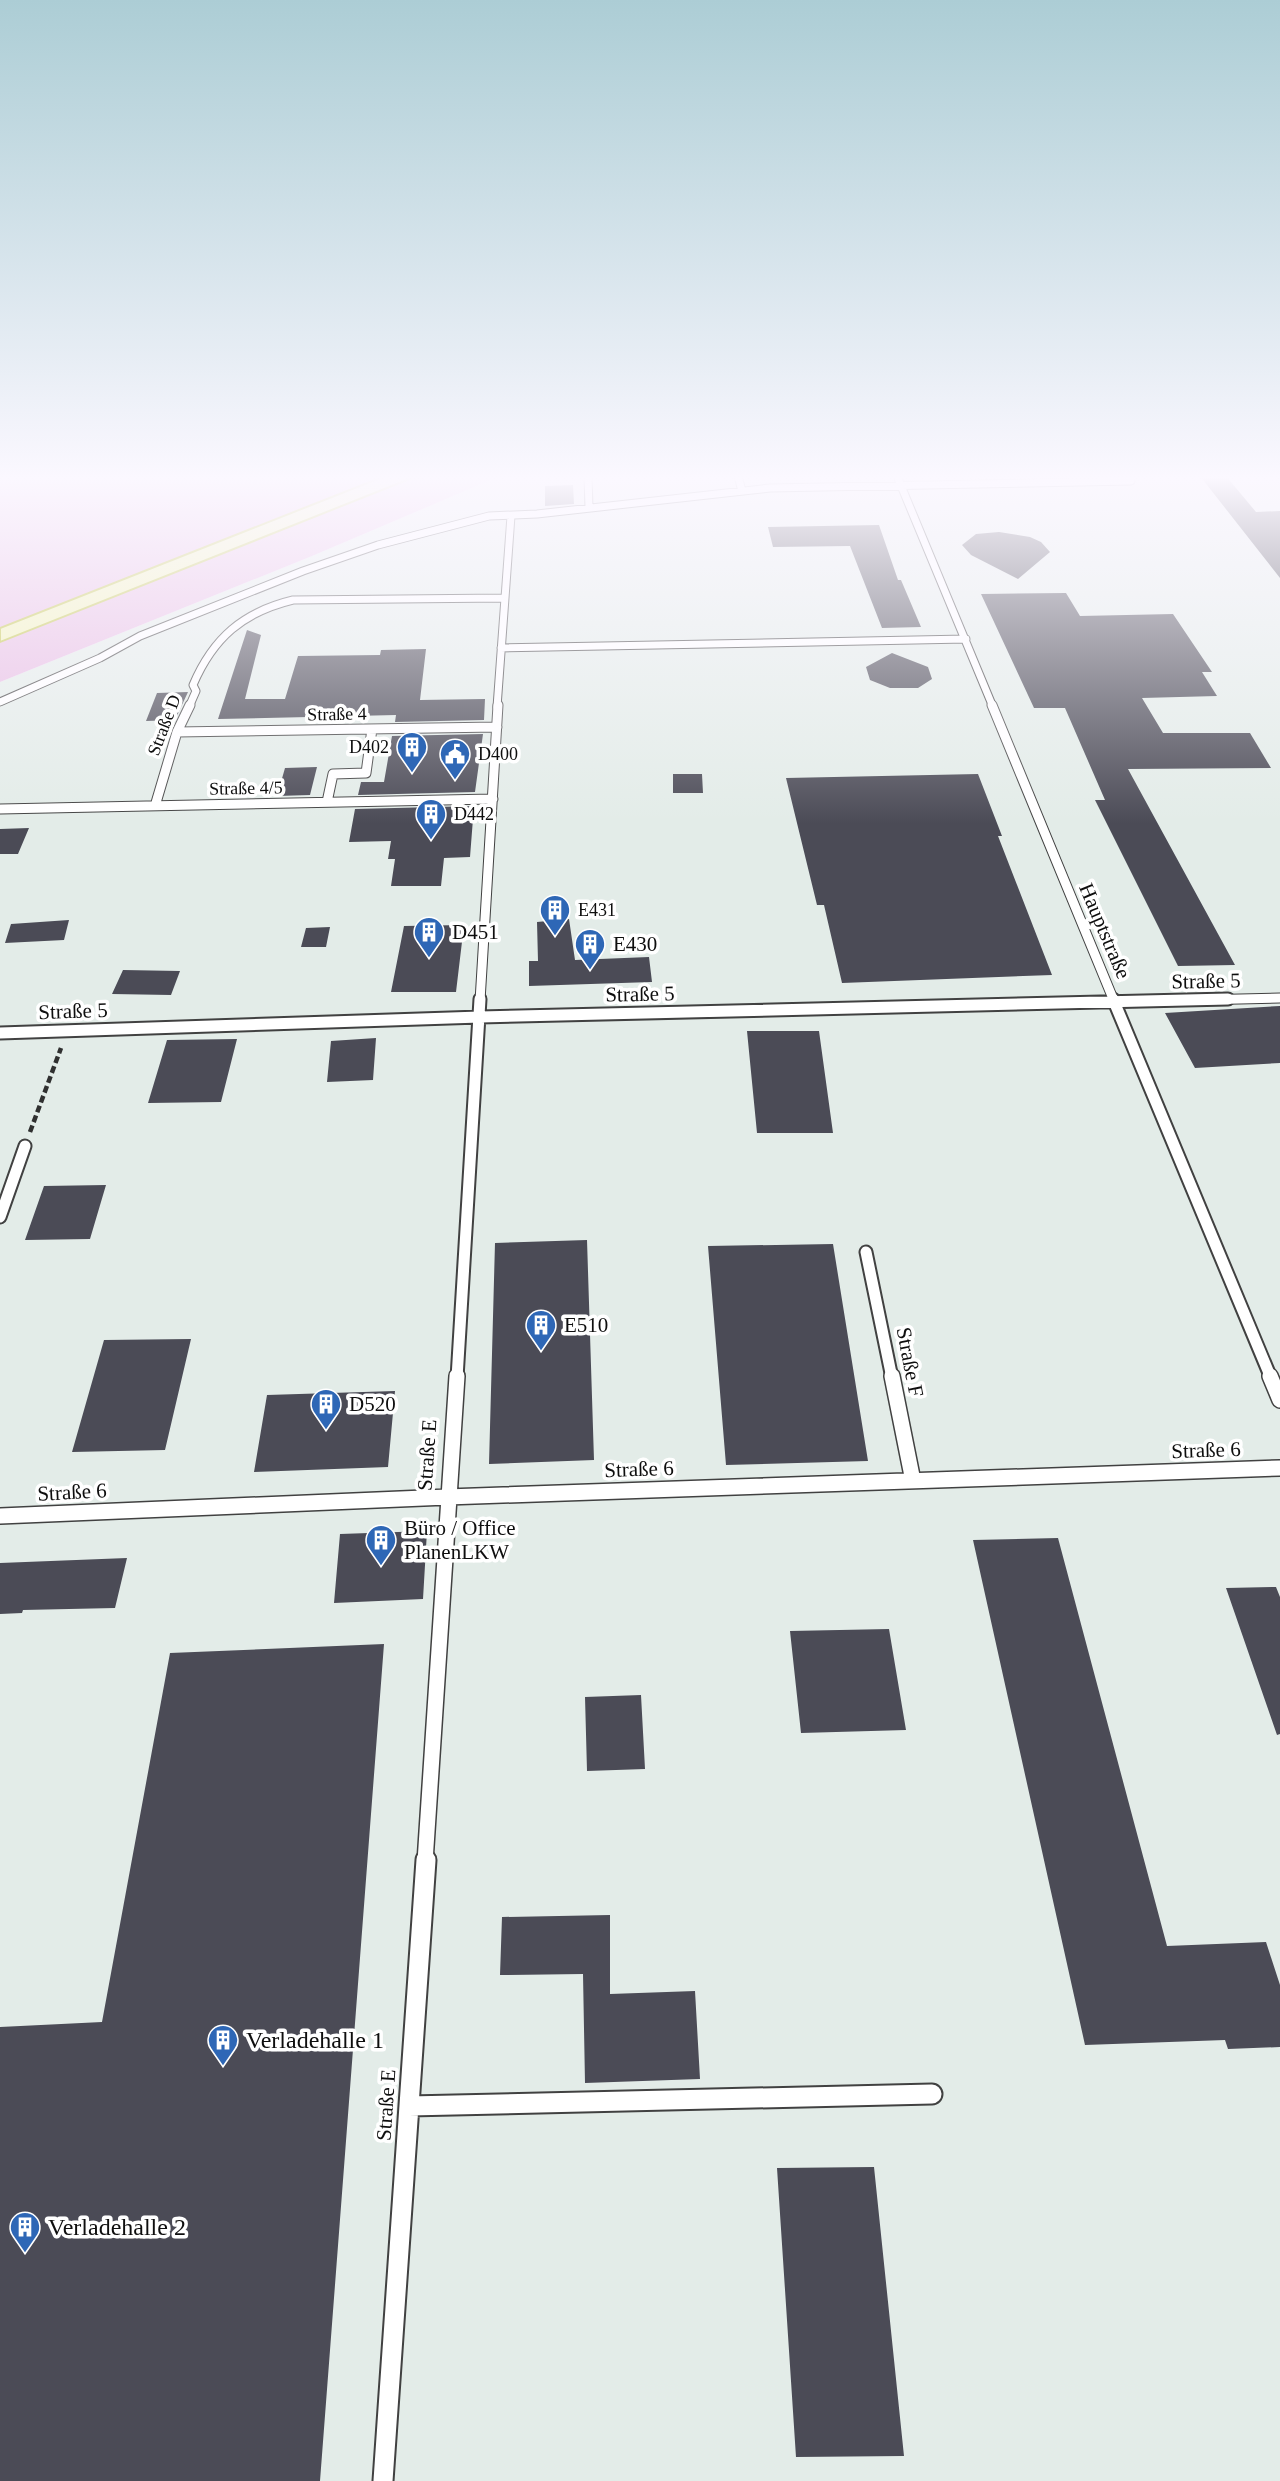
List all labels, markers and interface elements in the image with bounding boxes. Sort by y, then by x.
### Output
street label: Straße D [143,692,185,758]
street label: Straße 4 [307,703,367,725]
building icon: D402 [395,730,429,774]
place label: D402 [349,737,389,757]
public building icon: D400 [438,737,472,781]
place label: D400 [478,744,518,764]
street label: Straße 4/5 [209,777,283,799]
building icon: D442 [414,797,448,841]
place label: D442 [454,804,494,824]
street label: Hauptstraße [1074,880,1136,982]
building icon: E431 [538,893,572,937]
place label: E431 [578,900,616,920]
building icon: D451 [412,915,446,959]
place label: D451 [452,920,499,944]
building icon: E430 [573,927,607,971]
place label: E430 [613,932,657,956]
street label: Straße 5 [1171,968,1241,994]
street label: Straße 5 [605,981,675,1007]
street label: Straße 5 [38,998,108,1024]
building icon: E510 [524,1308,558,1352]
place label: E510 [564,1313,608,1337]
street label: Straße F [891,1325,929,1399]
building icon: D520 [309,1387,343,1431]
place label: D520 [349,1392,396,1416]
street label: Straße E [413,1418,441,1492]
street label: Straße 6 [1171,1437,1241,1463]
street label: Straße 6 [604,1456,674,1482]
street label: Straße 6 [37,1478,107,1506]
place label: Büro / Office PlanenLKW [404,1516,516,1564]
building icon: Büro / Office PlanenLKW [364,1523,398,1567]
building icon: Verladehalle 1 [206,2023,240,2067]
place label: Verladehalle 1 [246,2027,384,2053]
street label: Straße E [372,2068,400,2142]
building icon: Verladehalle 2 [8,2210,42,2254]
place label: Verladehalle 2 [48,2214,186,2240]

